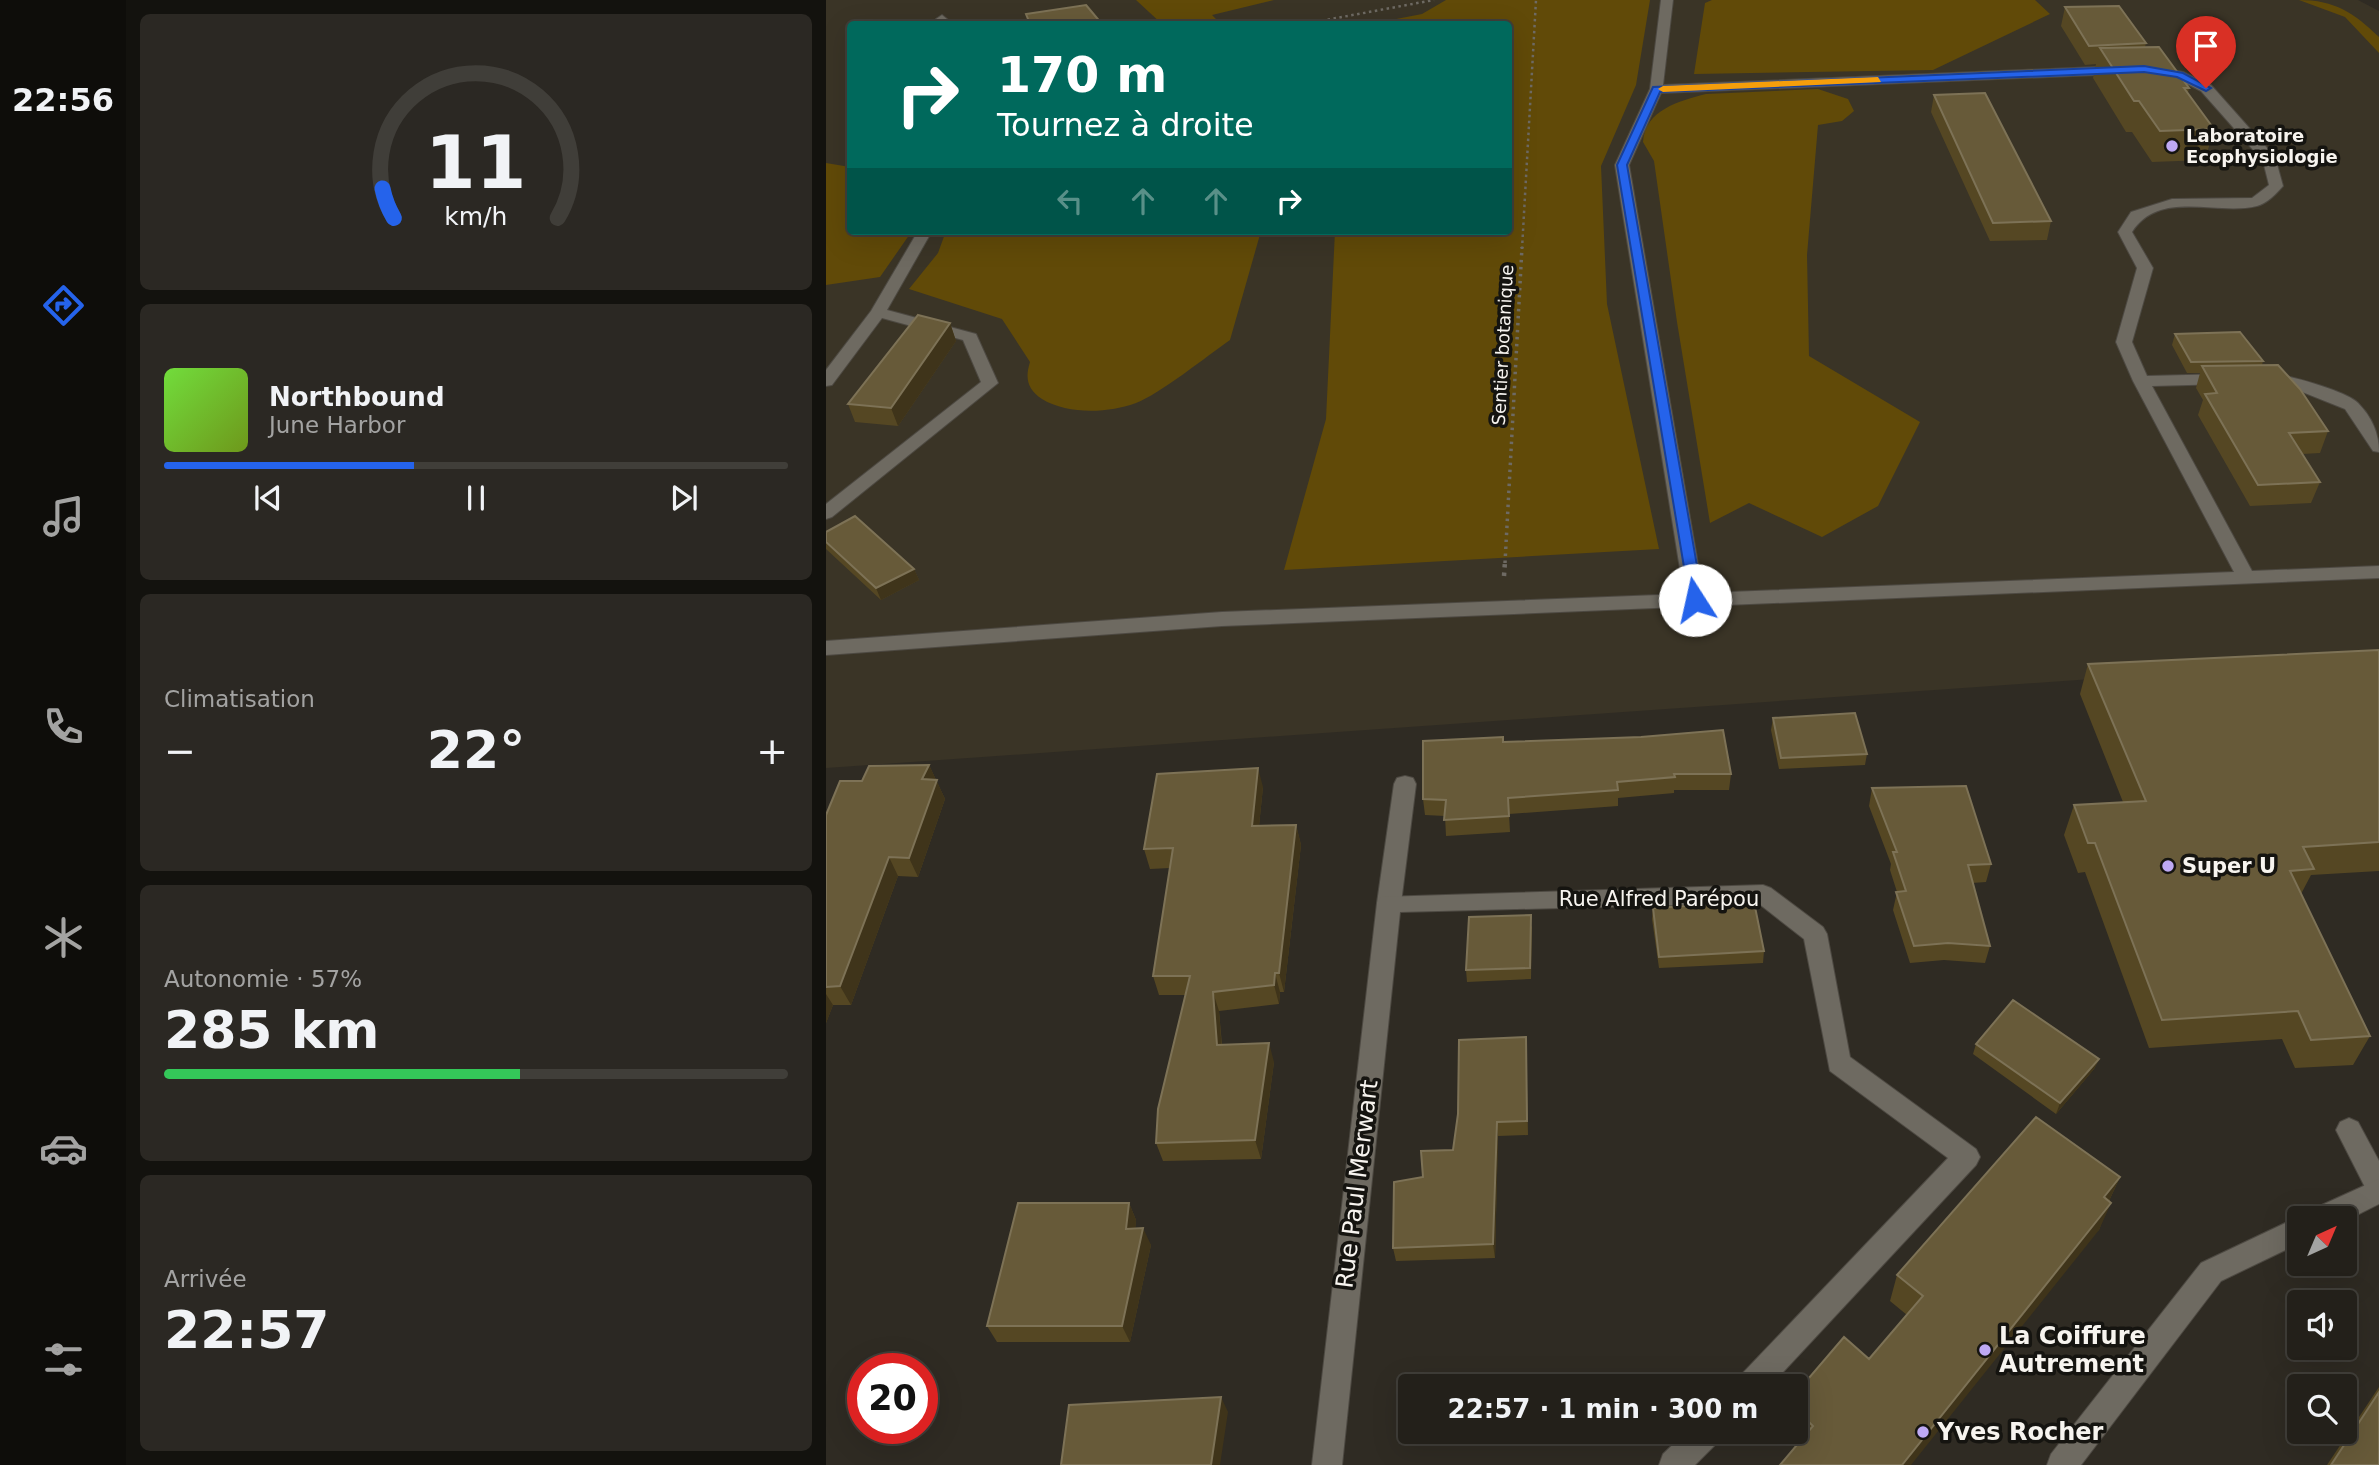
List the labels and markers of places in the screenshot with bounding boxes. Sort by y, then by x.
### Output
pin [2176,16,2236,88]
place label: Laboratoire Ecophysiologie [2186,125,2338,167]
marker: Laboratoire Ecophysiologie [2164,138,2180,154]
place label: Super U [2182,854,2276,878]
marker: Super U [2160,858,2176,874]
place label: La Coiffure Autrement [1999,1322,2146,1378]
marker: La Coiffure Autrement [1977,1342,1993,1358]
place label: Yves Rocher [1936,1418,2104,1446]
marker: Yves Rocher [1915,1424,1931,1440]

